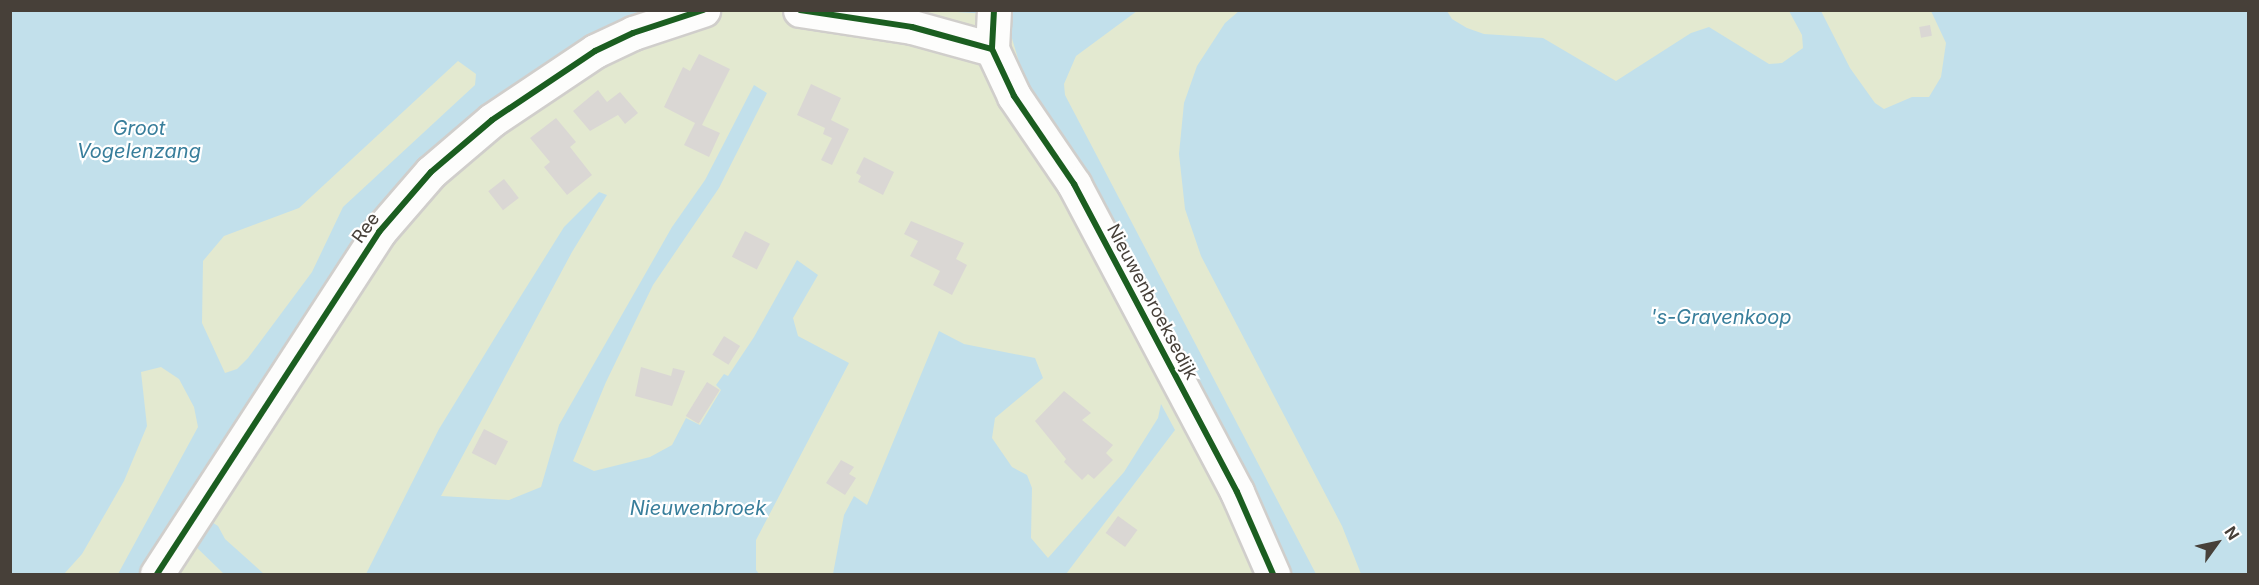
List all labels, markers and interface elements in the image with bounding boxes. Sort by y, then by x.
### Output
water label: Groot Vogelenzang [77,117,201,164]
street label: Ree [348,209,384,247]
street label: Nieuwenbroeksedijk [1102,221,1202,383]
water label: 's-Gravenkoop [1651,305,1791,329]
water label: Nieuwenbroek [630,496,766,520]
north arrow [2187,513,2247,573]
text: N [2220,523,2244,544]

